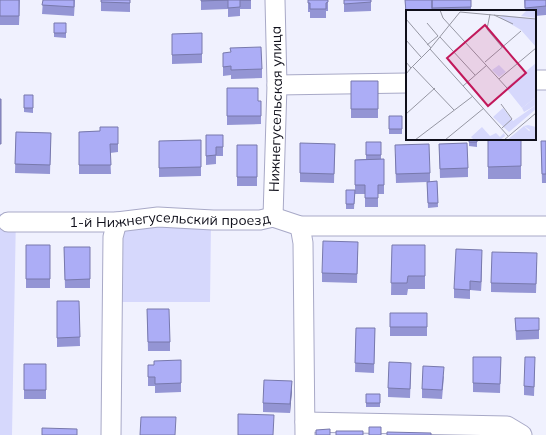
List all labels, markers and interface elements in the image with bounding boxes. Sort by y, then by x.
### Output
inset map [406,10,536,140]
street label: Нижнегусельская улица [265,26,286,192]
street label: 1-й Нижнегусельский проезд [70,208,272,231]

